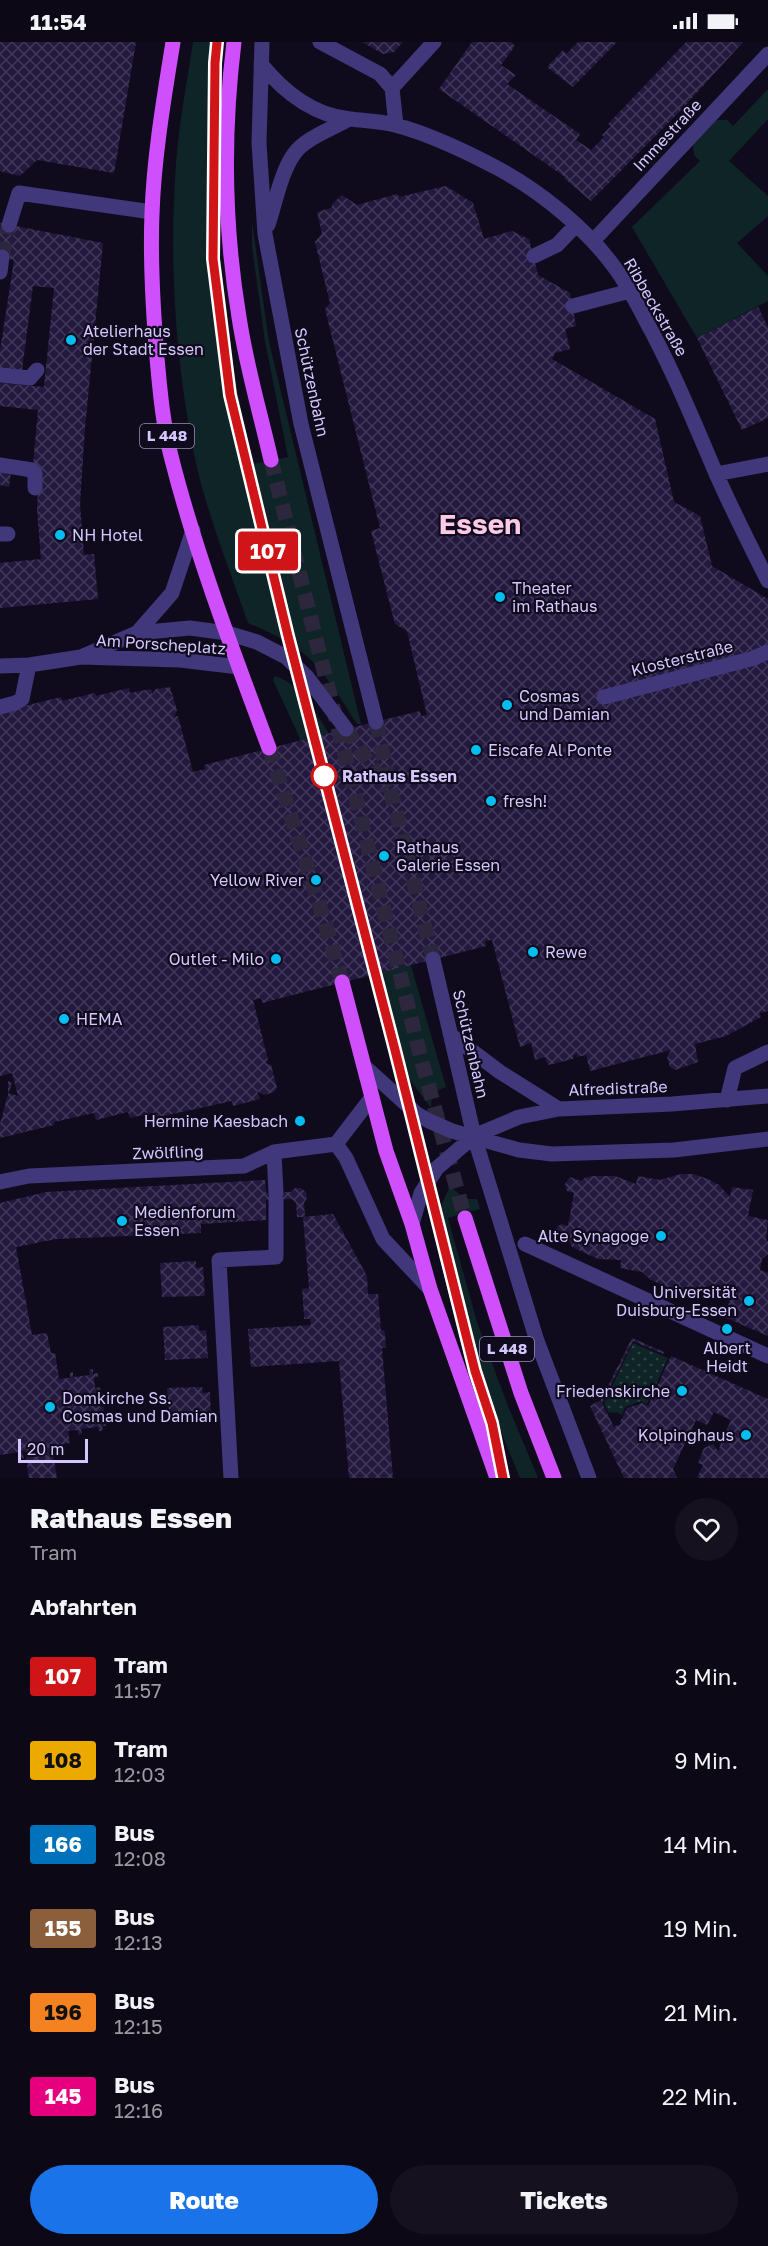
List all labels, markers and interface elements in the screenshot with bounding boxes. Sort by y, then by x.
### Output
text: 11:54 [30,8,87,35]
street label: Immestraße [629,95,705,175]
street label: Ribbeckstraße [620,254,692,360]
place label: Atelierhaus der Stadt Essen [83,321,204,359]
street label: Schützenbahn [291,326,333,438]
marker: Atelierhaus der Stadt Essen [64,333,78,347]
road number: L 448 [140,424,194,448]
district label: Essen [439,507,521,540]
place label: NH Hotel [72,525,143,545]
marker: NH Hotel [53,528,67,542]
line badge: 107 [234,532,302,570]
text: 107 [250,538,286,564]
place label: Theater im Rathaus [512,578,598,616]
marker: Theater im Rathaus [493,590,507,604]
street label: Am Porscheplatz [95,629,227,659]
street label: Klosterstraße [629,636,735,680]
place label: Cosmas und Damian [519,686,610,724]
marker: Cosmas und Damian [500,698,514,712]
place label: Eiscafe Al Ponte [488,740,612,760]
marker: Eiscafe Al Ponte [469,743,483,757]
marker: Rathaus Essen [311,763,337,789]
place label: Rathaus Essen [342,766,457,786]
place label: fresh! [503,791,547,811]
marker: fresh! [484,794,498,808]
place label: Rathaus Galerie Essen [396,837,500,875]
marker: Rathaus Galerie Essen [377,849,391,863]
place label: Yellow River [210,870,304,890]
marker: Yellow River [309,873,323,887]
place label: Rewe [545,942,587,962]
marker: Rewe [526,945,540,959]
place label: Outlet - Milo [169,949,264,969]
marker: Outlet - Milo [269,952,283,966]
street label: Schützenbahn [449,988,493,1100]
place label: HEMA [76,1009,123,1029]
marker: HEMA [57,1012,71,1026]
street label: Alfredistraße [568,1076,668,1100]
place label: Hermine Kaesbach [144,1111,288,1131]
marker: Hermine Kaesbach [293,1114,307,1128]
street label: Zwölfling [132,1141,204,1163]
place label: Medienforum Essen [134,1202,236,1240]
marker: Medienforum Essen [115,1214,129,1228]
place label: Alte Synagoge [538,1226,649,1246]
marker: Alte Synagoge [654,1229,668,1243]
place label: Universität Duisburg-Essen [616,1282,737,1320]
marker: Universität Duisburg-Essen [742,1294,756,1308]
marker: Albert Heidt [720,1322,734,1336]
road number: L 448 [480,1337,534,1361]
place label: Albert Heidt [703,1338,751,1376]
place label: Friedenskirche [556,1381,670,1401]
marker: Friedenskirche [675,1384,689,1398]
place label: Domkirche Ss. Cosmas und Damian [62,1388,218,1426]
marker: Domkirche Ss. Cosmas und Damian [43,1400,57,1414]
place label: Kolpinghaus [638,1425,734,1445]
marker: Kolpinghaus [739,1428,753,1442]
scale bar [18,1436,88,1464]
text: 20 m [27,1439,64,1459]
button: heart [675,1498,738,1561]
text: Rathaus Essen [30,1501,232,1534]
text: Tram [30,1540,77,1564]
text: Abfahrten [30,1593,137,1620]
text: Tram [114,1651,168,1678]
text: 107 [45,1663,81,1689]
text: 3 Min. [675,1663,738,1690]
text: 11:57 [114,1678,162,1702]
text: Tram [114,1735,168,1762]
text: 108 [44,1747,82,1773]
text: 9 Min. [674,1747,738,1774]
text: 12:03 [114,1762,165,1786]
text: Bus [114,1819,155,1846]
text: 166 [44,1831,82,1857]
text: 14 Min. [663,1831,738,1858]
text: 12:08 [114,1846,166,1870]
text: Bus [114,1903,155,1930]
text: 155 [45,1915,81,1941]
text: 19 Min. [664,1915,738,1942]
text: 12:13 [114,1930,163,1954]
text: Bus [114,1987,155,2014]
text: 196 [44,1999,82,2025]
text: 21 Min. [664,1999,738,2026]
text: 12:15 [114,2014,163,2038]
text: Bus [114,2071,155,2098]
text: 145 [45,2083,81,2109]
text: 22 Min. [662,2083,738,2110]
text: 12:16 [114,2098,163,2122]
button: Route [30,2165,378,2234]
button: Tickets [390,2165,738,2234]

